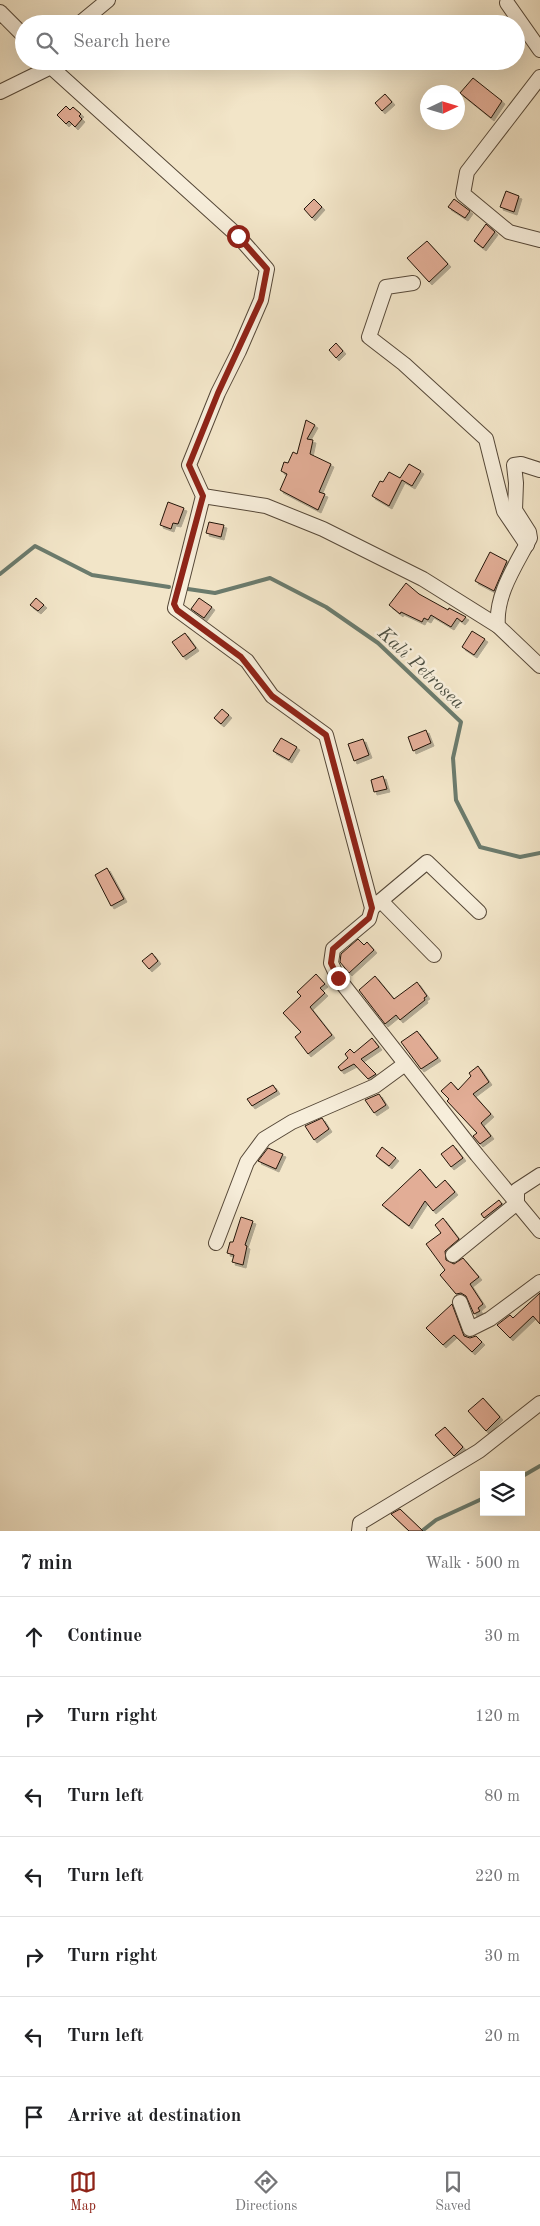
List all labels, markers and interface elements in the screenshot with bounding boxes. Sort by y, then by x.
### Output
search box [15,15,525,70]
icon: search [33,29,61,57]
text: Search here [73,33,170,52]
north arrow [420,85,465,130]
route start [227,225,250,248]
water label: Kali Petrosea [373,623,467,714]
route end [327,967,350,990]
map controls [480,1471,525,1516]
button: layers [480,1471,525,1516]
text: 7 min [20,1553,73,1574]
text: Walk · 500 m [425,1556,520,1572]
icon: ahead [20,1623,48,1651]
text: Continue [67,1627,142,1646]
text: 30 m [484,1629,520,1645]
icon: right [20,1703,48,1731]
text: Turn right [67,1707,157,1726]
text: 120 m [475,1709,520,1725]
icon: left [20,1783,48,1811]
text: Turn left [67,1787,144,1806]
text: 80 m [484,1789,520,1805]
icon: left [20,1863,48,1891]
text: Turn left [67,1867,144,1886]
text: 220 m [475,1869,520,1885]
icon: right [20,1943,48,1971]
text: Turn right [67,1947,157,1966]
text: 30 m [484,1949,520,1965]
icon: left [20,2023,48,2051]
text: Turn left [67,2027,144,2046]
text: 20 m [484,2029,520,2045]
icon: arrive [20,2103,48,2131]
text: Arrive at destination [67,2107,241,2126]
tab: Map [69,2168,97,2215]
tab: Directions [235,2168,297,2215]
tab: Saved [435,2168,471,2215]

